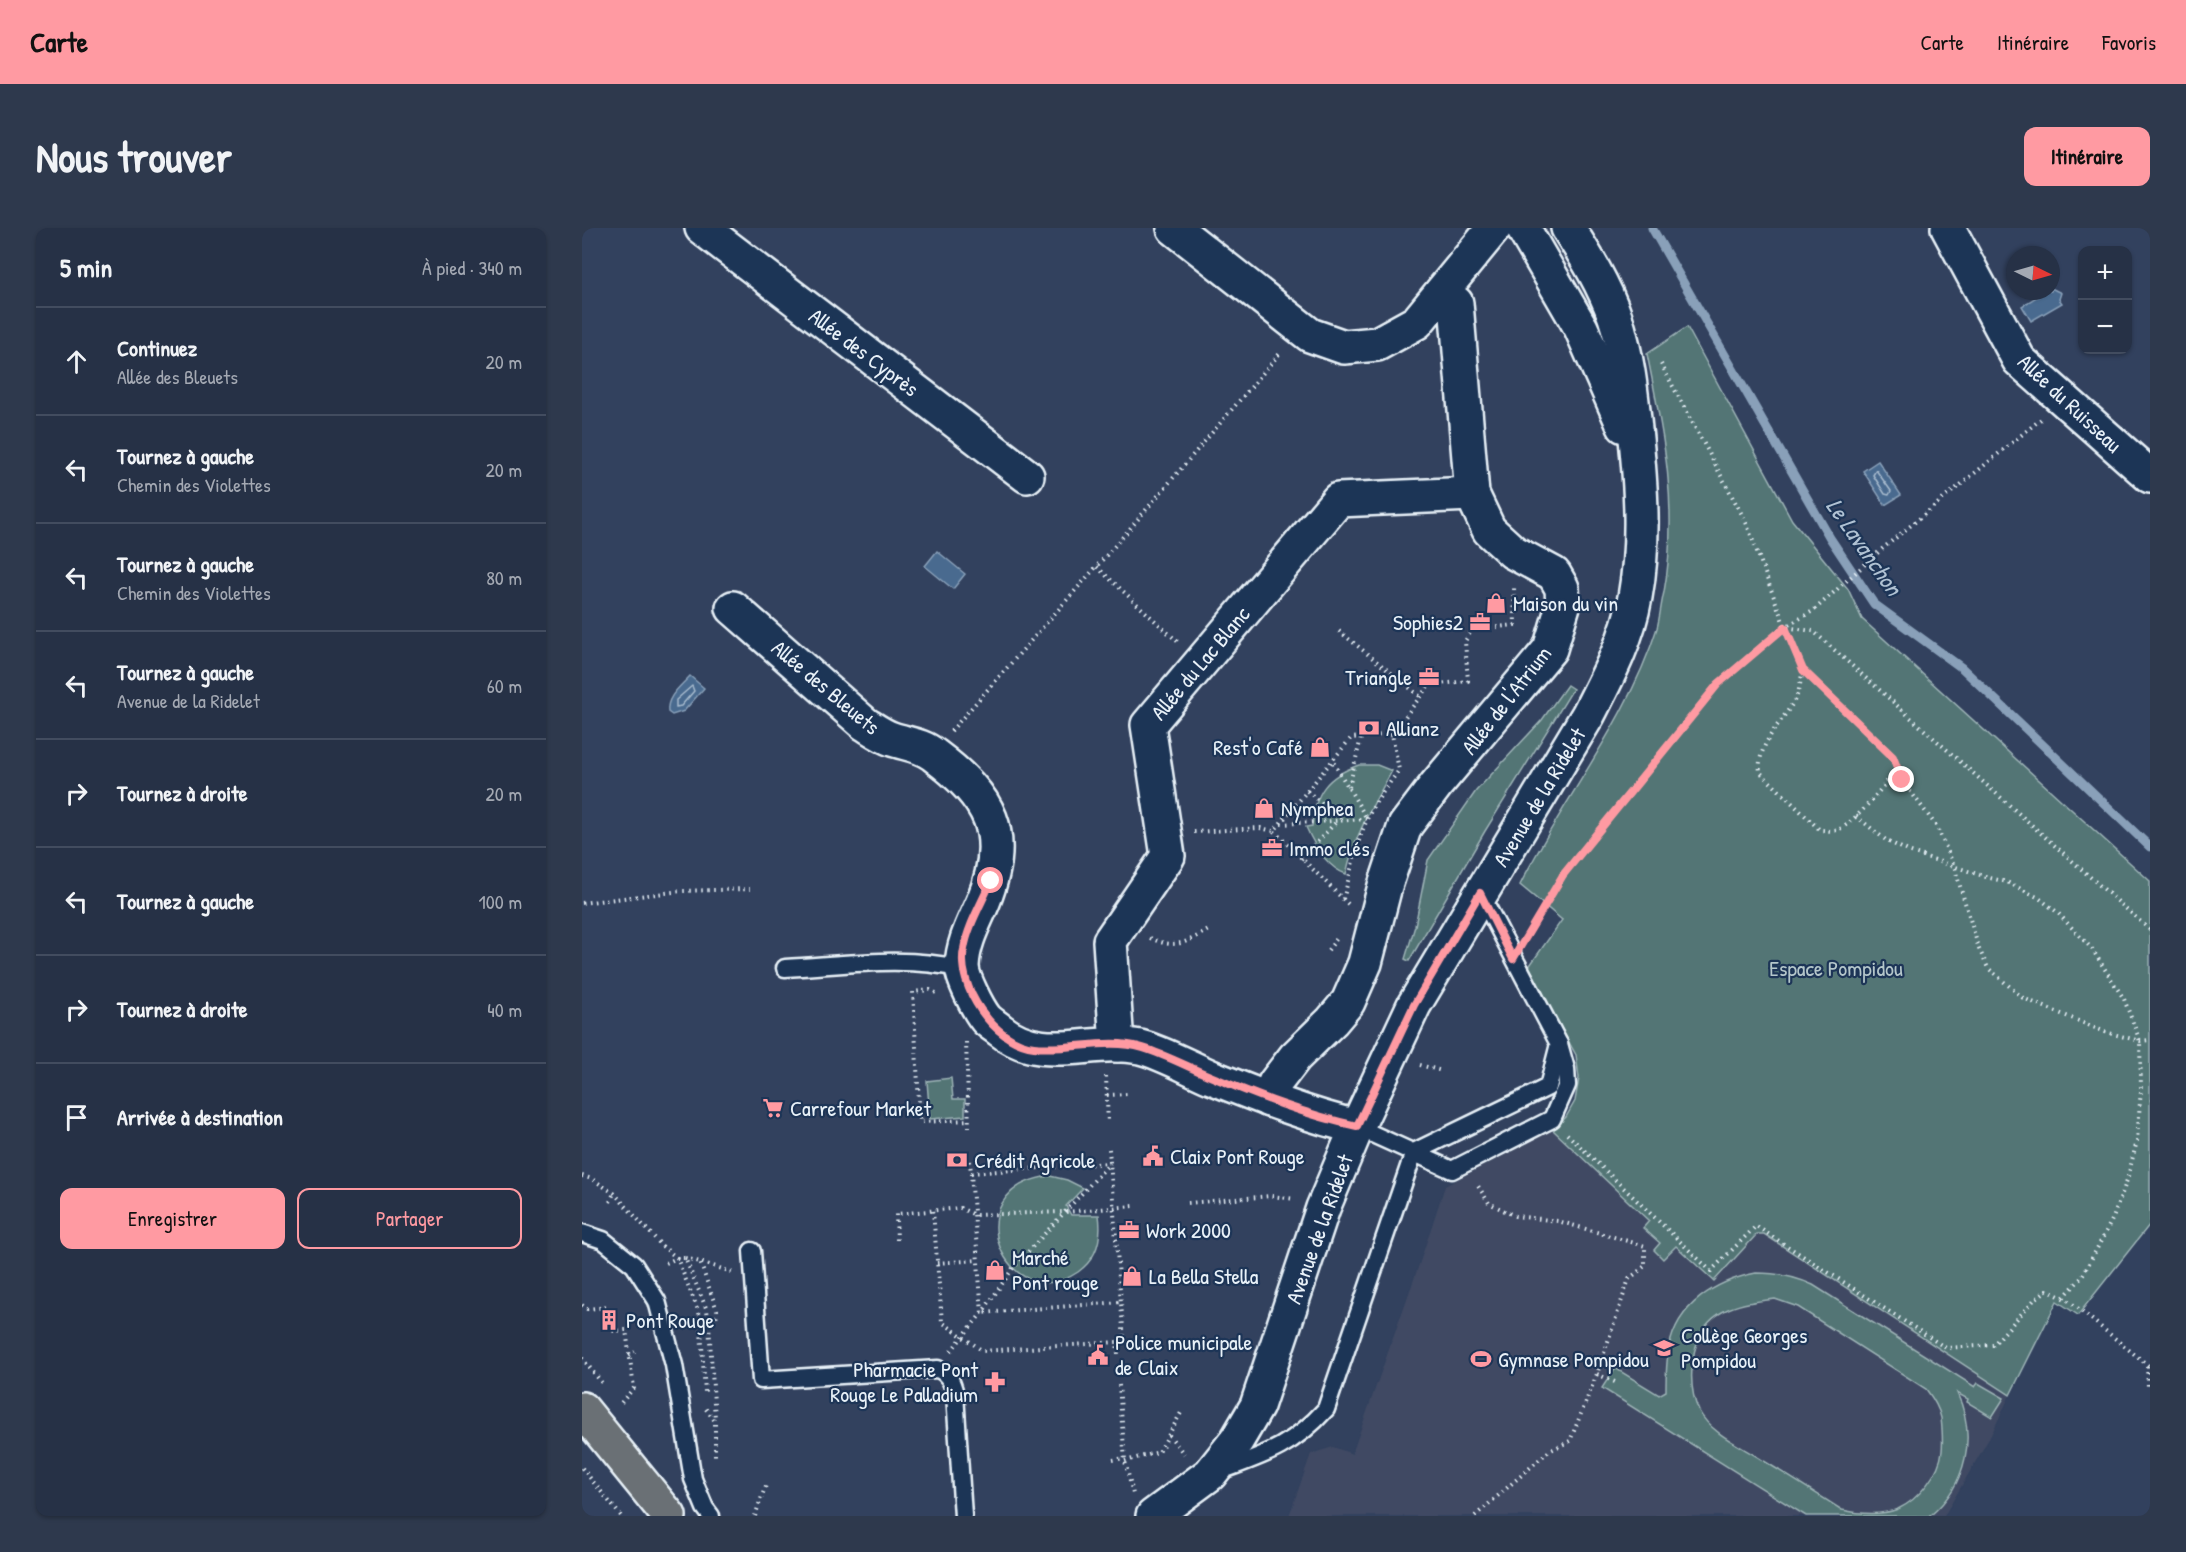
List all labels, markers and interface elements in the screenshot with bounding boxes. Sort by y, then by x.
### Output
text: Carte [30,23,88,61]
text: Carte [1921,28,1964,57]
text: Itinéraire [1997,28,2069,57]
text: Favoris [2102,28,2156,57]
button: Itinéraire [2024,127,2150,186]
text: Nous trouver [36,128,232,185]
north arrow [2006,246,2060,300]
map controls [2078,246,2132,354]
button: + [2078,246,2132,300]
text: 5 min [60,250,112,285]
text: À pied · 340 m [422,254,522,281]
button: − [2078,300,2132,354]
street label: Allée des Cyprès [803,301,925,403]
text: Continuez [117,333,197,363]
icon: ahead [60,345,93,378]
street label: Allée du Ruisseau [2011,347,2129,459]
text: 20 m [485,348,522,375]
text: Allée des Bleuets [117,363,238,390]
text: Tournez à gauche [117,441,254,471]
icon: left [60,453,93,486]
text: 20 m [485,456,522,483]
text: Chemin des Violettes [117,471,271,498]
water label: Le Lavanchon [1820,491,1911,603]
text: Tournez à gauche [117,549,254,579]
icon: left [60,561,93,594]
text: 80 m [486,564,522,591]
text: Chemin des Violettes [117,579,271,606]
place label: Maison du vin [1513,588,1618,618]
shop icon: Maison du vin [1484,591,1508,615]
street label: Allée du Lac Blanc [1144,599,1257,726]
place label: Sophies2 [1393,607,1464,637]
office icon: Sophies2 [1468,610,1492,634]
street label: Allée des Bleuets [765,633,887,741]
street label: Allée de l'Atrium [1454,639,1558,760]
text: Tournez à gauche [117,657,254,687]
place label: Triangle [1345,662,1412,692]
office icon: Triangle [1417,665,1441,689]
icon: left [60,669,93,702]
text: 60 m [487,672,522,699]
text: Avenue de la Ridelet [117,687,260,714]
place label: Allianz [1386,713,1439,743]
bank icon: Allianz [1357,716,1381,740]
street label: Avenue de la Ridelet [1486,722,1593,872]
place label: Rest'o Café [1213,732,1303,762]
shop icon: Rest'o Café [1308,735,1332,759]
route end [1888,766,1914,792]
icon: right [60,777,93,810]
text: Tournez à droite [117,778,247,808]
text: 20 m [485,780,522,807]
place label: Nymphea [1281,793,1353,823]
shop icon: Nymphea [1252,796,1276,820]
place label: Immo clés [1289,833,1370,863]
office icon: Immo clés [1260,836,1284,860]
route start [977,867,1003,893]
icon: left [60,885,93,918]
text: Tournez à gauche [117,886,254,916]
text: 100 m [479,888,522,915]
park label: Espace Pompidou [1769,953,1903,983]
icon: right [60,993,93,1026]
text: Tournez à droite [117,994,247,1024]
text: 40 m [487,996,522,1023]
place label: Carrefour Market [790,1093,932,1123]
supermarket icon: Carrefour Market [761,1096,785,1120]
icon: arrive [60,1101,93,1134]
text: Arrivée à destination [117,1102,283,1132]
place label: Claix Pont Rouge [1170,1141,1305,1171]
public building icon: Claix Pont Rouge [1141,1144,1165,1168]
place label: Crédit Agricole [974,1145,1096,1175]
bank icon: Crédit Agricole [945,1148,969,1172]
street label: Avenue de la Ridelet [1278,1150,1360,1308]
button: Enregistrer [60,1188,285,1249]
button: Partager [297,1188,522,1249]
place label: Work 2000 [1146,1215,1231,1245]
office icon: Work 2000 [1117,1218,1141,1242]
place label: Marché Pont rouge [1012,1242,1099,1297]
shop icon: Marché Pont rouge [983,1258,1007,1282]
place label: La Bella Stella [1149,1261,1259,1291]
shop icon: La Bella Stella [1120,1264,1144,1288]
place label: Pont Rouge [626,1305,714,1335]
building icon: Pont Rouge [597,1308,621,1332]
place label: Collège Georges Pompidou [1681,1320,1807,1375]
place label: Police municipale de Claix [1115,1327,1253,1382]
school or university icon: Collège Georges Pompidou [1652,1336,1676,1360]
public building icon: Police municipale de Claix [1086,1343,1110,1367]
place label: Gymnase Pompidou [1498,1344,1649,1374]
sports icon: Gymnase Pompidou [1469,1347,1493,1371]
place label: Pharmacie Pont Rouge Le Palladium [830,1354,978,1409]
pharmacy icon: Pharmacie Pont Rouge Le Palladium [983,1370,1007,1394]

